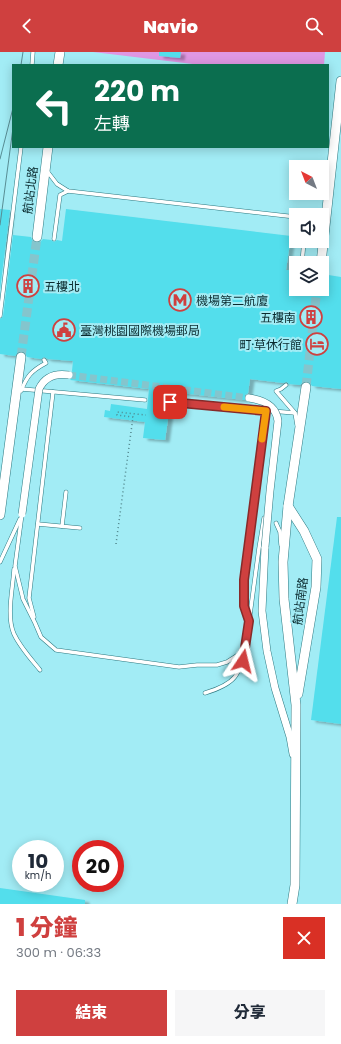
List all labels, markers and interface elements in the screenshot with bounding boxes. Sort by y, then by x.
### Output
text: Navio [143,14,198,39]
icon: back [16,15,38,37]
icon: search [303,15,325,37]
text: 220 m [94,72,180,111]
icon: left [28,80,80,132]
text: 左轉 [94,111,130,136]
north arrow [289,160,329,200]
map controls [289,160,329,296]
street label: 航站北路 [19,165,41,215]
button: sound [289,208,329,248]
button: layers [289,256,329,296]
building icon: 五樓北 [15,273,41,299]
place label: 五樓北 [44,278,80,295]
metro station icon: 機場第二航廈 [167,287,193,313]
place label: 機場第二航廈 [196,292,268,309]
building icon: 五樓南 [298,304,324,330]
place label: 五樓南 [260,309,296,326]
public building icon: 臺灣桃園國際機場郵局 [51,317,77,343]
place label: 臺灣桃園國際機場郵局 [80,322,200,339]
hotel icon: 町·草休行館 [304,331,330,357]
place label: 町·草休行館 [239,336,302,353]
pin [153,385,187,419]
icon: arrive [159,391,181,413]
street label: 航站南路 [289,576,311,626]
position arrow [222,640,264,682]
speed limit sign: 20 [72,840,124,892]
text: 10 [28,847,48,875]
text: km/h [25,868,51,883]
text: 1 分鐘 [16,911,78,944]
button: close [283,917,325,959]
text: 300 m · 06:33 [16,943,101,962]
button: 結束 [16,990,167,1036]
button: 分享 [175,990,325,1036]

